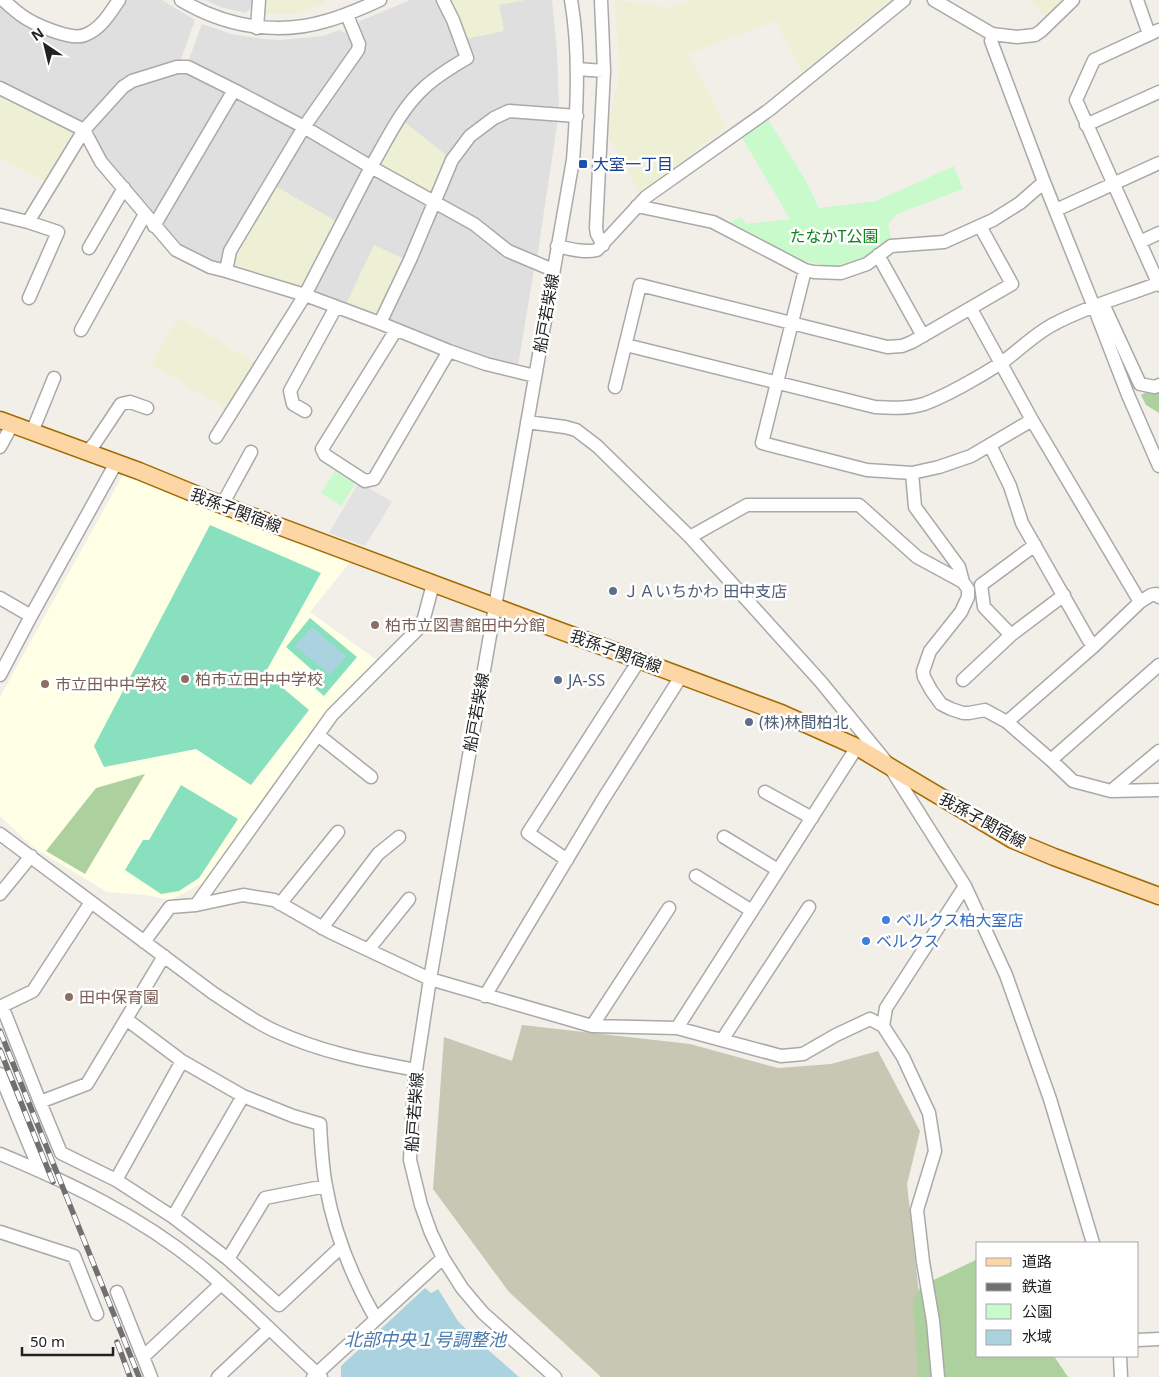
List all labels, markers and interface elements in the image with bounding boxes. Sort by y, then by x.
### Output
north arrow [20,20,70,70]
text: N [27,23,47,45]
place label: 大室一丁目 [593,153,673,175]
marker: 大室一丁目 [577,158,589,170]
park label: たなかT公園 [790,225,878,247]
street label: 船戸若柴線 [528,272,564,354]
street label: 我孫子関宿線 [187,483,285,537]
place label: ＪＡいちかわ 田中支店 [623,580,787,602]
marker: ＪＡいちかわ 田中支店 [607,585,619,597]
place label: 柏市立図書館田中分館 [385,614,545,636]
marker: 柏市立図書館田中分館 [369,619,381,631]
street label: 我孫子関宿線 [567,624,665,678]
place label: 柏市立田中中学校 [195,668,323,690]
place label: JA-SS [566,669,606,691]
street label: 船戸若柴線 [458,671,494,753]
place label: 市立田中中学校 [55,673,167,695]
marker: 柏市立田中中学校 [179,673,191,685]
marker: JA-SS [552,674,564,686]
marker: 市立田中中学校 [39,678,51,690]
place label: (株)林間柏北 [759,711,849,733]
marker: (株)林間柏北 [743,716,755,728]
street label: 我孫子関宿線 [936,787,1030,853]
place label: ベルクス柏大室店 [896,909,1024,931]
marker: ベルクス柏大室店 [880,914,892,926]
place label: ベルクス [876,930,940,952]
marker: ベルクス [860,935,872,947]
place label: 田中保育園 [79,986,159,1008]
marker: 田中保育園 [63,991,75,1003]
street label: 船戸若柴線 [400,1071,428,1153]
legend [976,1242,1139,1357]
text: 道路 [1022,1251,1052,1271]
text: 鉄道 [1022,1276,1052,1296]
text: 公園 [1022,1301,1052,1321]
scale bar [22,1324,114,1356]
text: 水域 [1022,1326,1052,1346]
water label: 北部中央１号調整池 [344,1327,508,1351]
text: 50 m [30,1331,65,1351]

